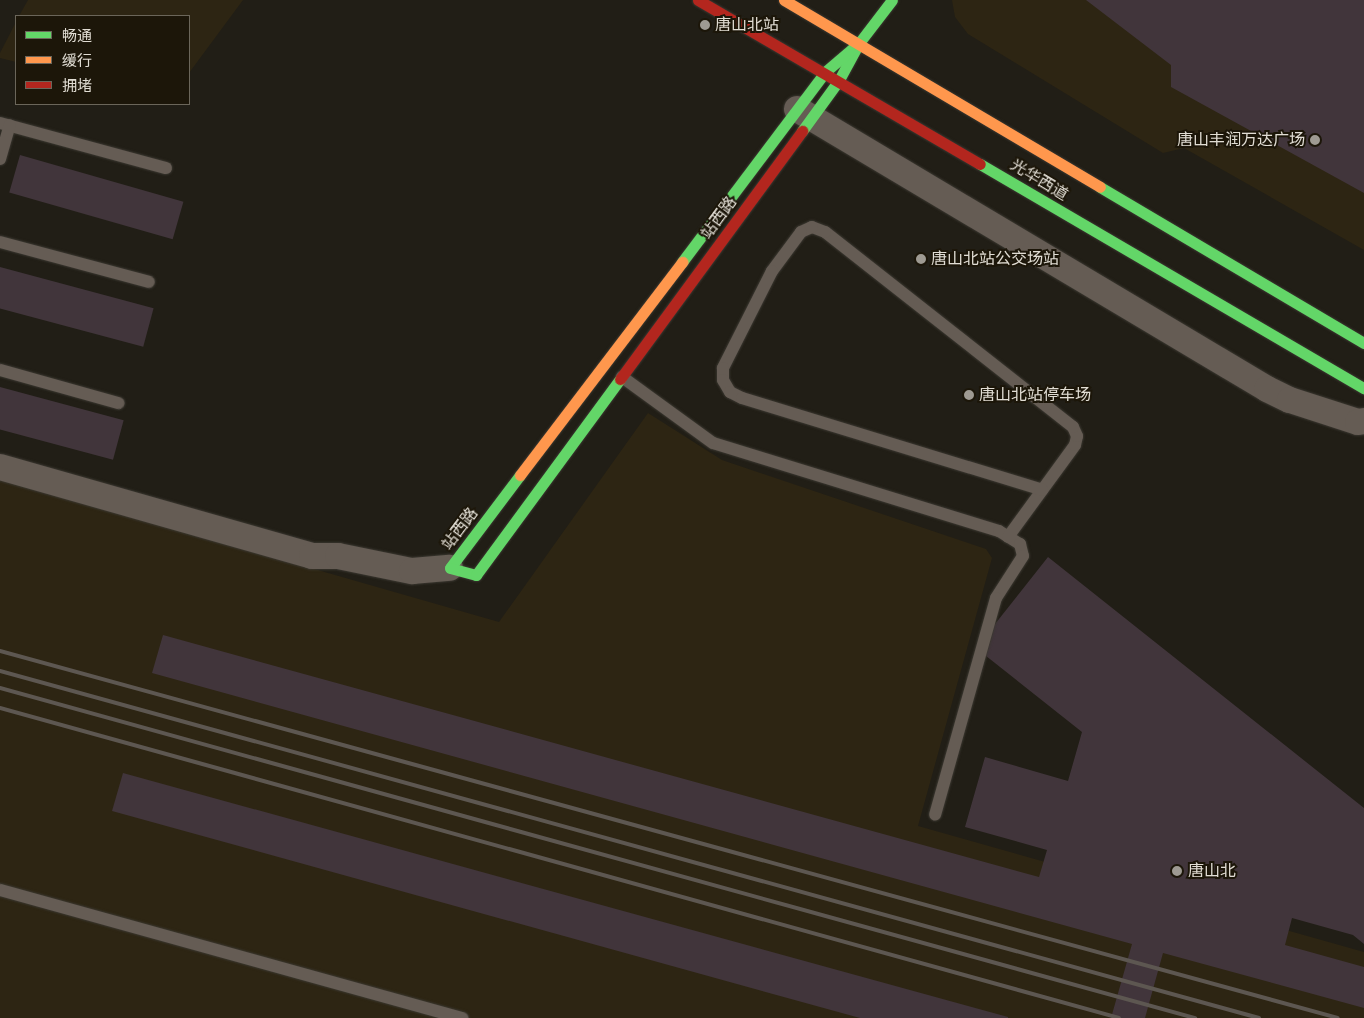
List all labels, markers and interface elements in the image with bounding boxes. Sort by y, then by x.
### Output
legend [15,15,190,105]
place label: 唐山北站 [715,15,779,35]
marker: 唐山北站 [699,19,711,31]
text: 畅通 [62,27,92,45]
text: 缓行 [62,52,92,70]
text: 拥堵 [62,77,92,95]
place label: 唐山丰润万达广场 [1177,130,1305,150]
marker: 唐山丰润万达广场 [1309,134,1321,146]
street label: 光华西道 [1007,155,1071,205]
street label: 站西路 [697,193,741,243]
place label: 唐山北站公交场站 [931,249,1059,269]
marker: 唐山北站公交场站 [915,253,927,265]
place label: 唐山北站停车场 [979,385,1091,405]
marker: 唐山北站停车场 [963,389,975,401]
street label: 站西路 [438,504,482,554]
place label: 唐山北 [1188,861,1236,881]
marker: 唐山北 [1170,864,1184,878]

